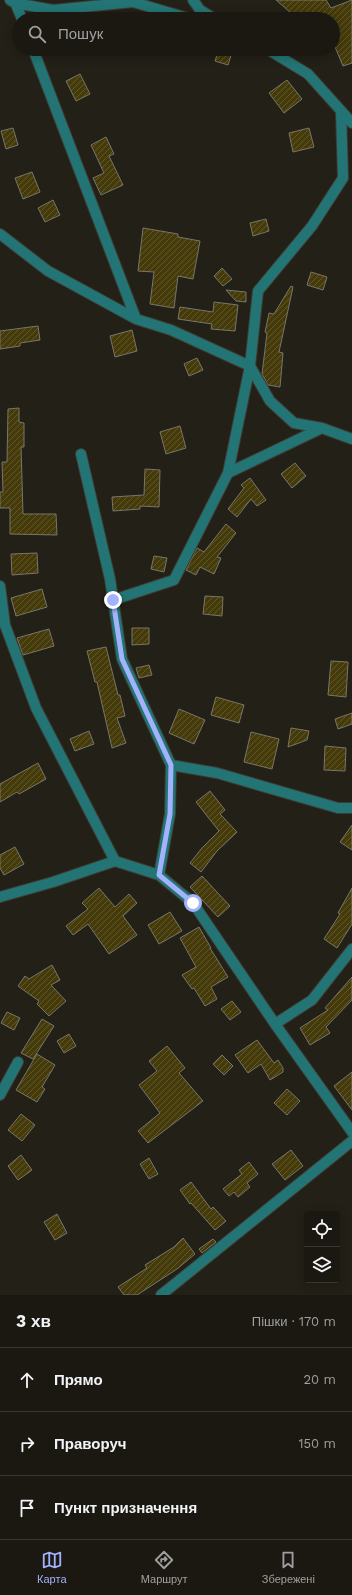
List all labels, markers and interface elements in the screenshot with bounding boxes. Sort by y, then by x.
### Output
search box [12,12,340,56]
icon: search [26,23,48,45]
text: Пошук [58,25,103,43]
route end [104,591,122,609]
route start [184,894,202,912]
map controls [304,1211,340,1283]
button: locate [304,1211,340,1247]
button: layers [304,1247,340,1283]
text: 3 хв [16,1311,51,1331]
text: Пішки · 170 m [252,1314,336,1329]
icon: ahead [16,1369,38,1391]
text: Прямо [54,1371,103,1389]
text: 20 m [304,1372,336,1387]
icon: right [16,1433,38,1455]
text: Праворуч [54,1435,127,1453]
text: 150 m [298,1436,336,1451]
icon: arrive [16,1497,38,1519]
text: Пункт призначення [54,1499,197,1517]
tab: Карта [37,1549,67,1586]
tab: Маршрут [141,1549,188,1586]
tab: Збережені [262,1549,315,1586]

